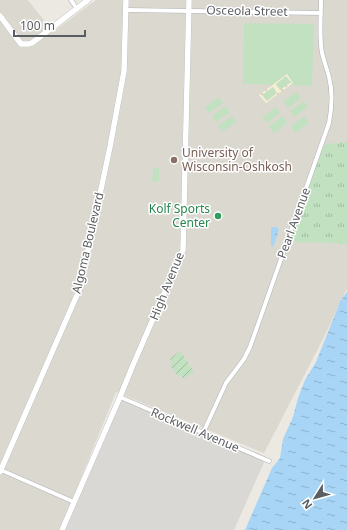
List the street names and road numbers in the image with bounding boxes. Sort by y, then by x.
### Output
street label: Osceola Street [206,1,288,20]
street label: Pearl Avenue [273,185,314,261]
street label: Algoma Boulevard [68,191,107,295]
street label: High Avenue [145,249,188,322]
street label: Rockwell Avenue [148,403,242,456]

